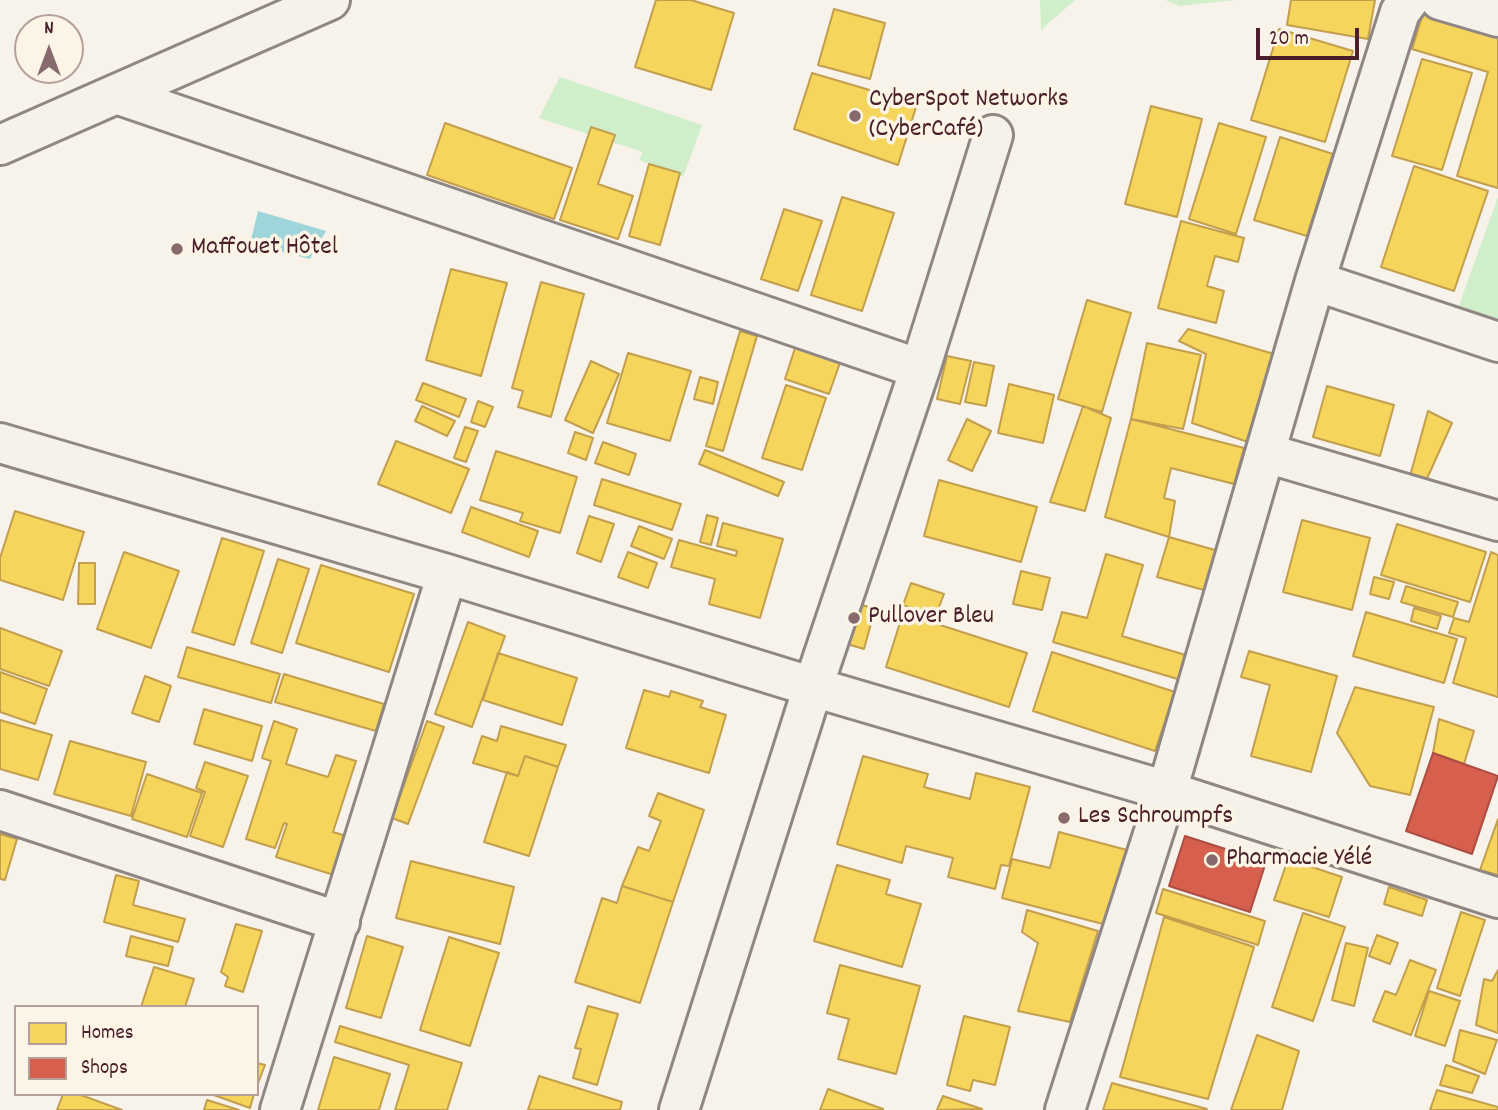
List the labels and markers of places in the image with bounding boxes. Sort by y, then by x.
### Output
place label: CyberSpot Networks (CyberCafé) [869,85,1069,146]
marker: CyberSpot Networks (CyberCafé) [847,108,863,124]
place label: Maffouet Hôtel [191,233,338,265]
marker: Maffouet Hôtel [169,241,185,257]
place label: Pullover Bleu [868,602,994,634]
marker: Pullover Bleu [846,610,862,626]
place label: Les Schroumpfs [1078,802,1233,834]
marker: Les Schroumpfs [1056,810,1072,826]
place label: Pharmacie Yélé [1226,844,1372,876]
marker: Pharmacie Yélé [1204,852,1220,868]

